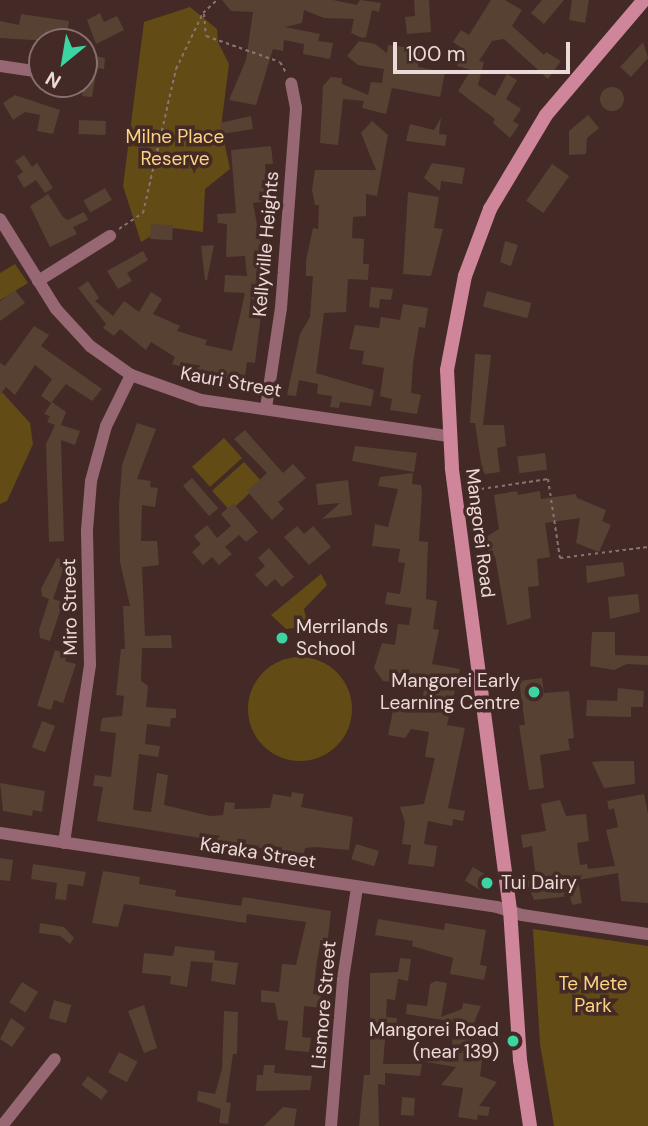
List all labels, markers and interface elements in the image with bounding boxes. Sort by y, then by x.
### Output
north arrow [28,28,98,98]
scale bar [396,28,573,72]
text: 100 m [406,40,466,68]
text: N [41,66,66,94]
park label: Milne Place Reserve [126,126,224,170]
street label: Kellyville Heights [248,170,284,318]
street label: Kauri Street [179,362,283,402]
street label: Mangorei Road [461,467,499,599]
street label: Miro Street [58,558,82,656]
place label: Merrilands School [296,616,388,660]
marker: Merrilands School [274,630,290,646]
place label: Mangorei Early Learning Centre [380,670,520,714]
marker: Mangorei Early Learning Centre [526,684,542,700]
street label: Karaka Street [198,833,318,873]
place label: Tui Dairy [501,872,577,894]
marker: Tui Dairy [479,875,495,891]
street label: Lismore Street [307,940,341,1070]
park label: Te Mete Park [558,973,628,1017]
place label: Mangorei Road (near 139) [369,1019,499,1063]
marker: Mangorei Road (near 139) [505,1033,521,1049]

